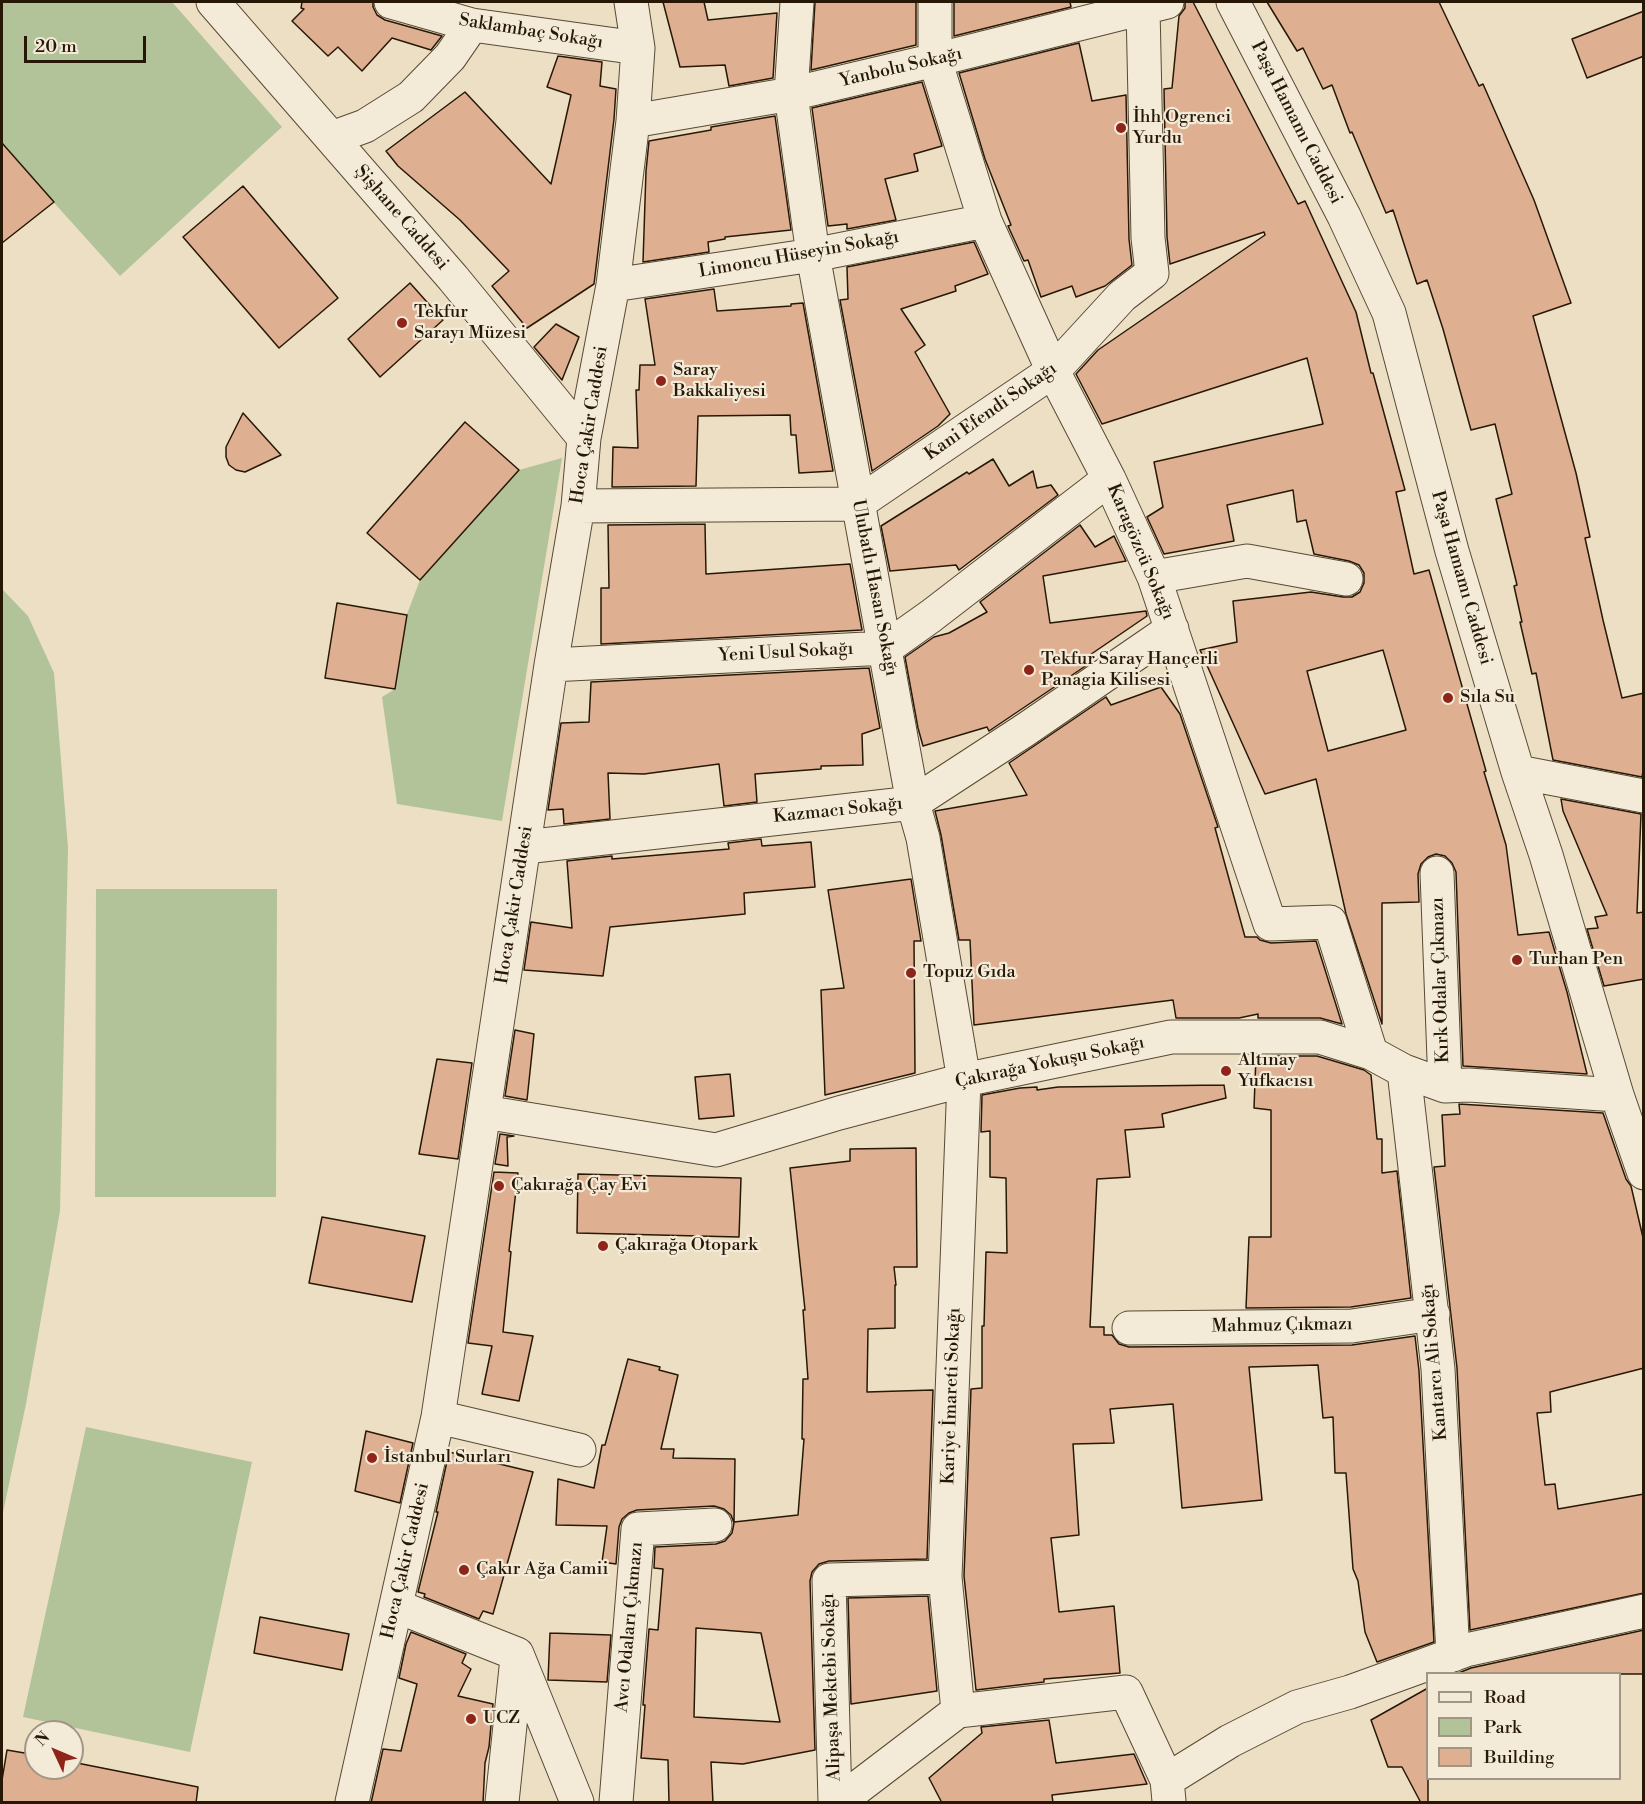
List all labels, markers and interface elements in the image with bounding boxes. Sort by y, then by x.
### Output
street label: Saklambaç Sokağı [457,10,605,54]
scale bar [27,24,148,62]
text: 20 m [35,35,77,58]
street label: Paşa Hamamı Caddesi [1246,38,1346,208]
street label: Yanbolu Sokağı [838,43,964,93]
place label: İhh Ogrenci Yurdu [1133,107,1231,150]
marker: İhh Ogrenci Yurdu [1114,121,1128,135]
street label: Şişhane Caddesi [349,161,453,275]
street label: Limoncu Hüseyin Sokağı [697,227,901,283]
place label: Tekfur Sarayı Müzesi [414,302,526,344]
marker: Tekfur Sarayı Müzesi [395,316,409,330]
street label: Hoca Çakir Caddesi [567,345,613,505]
street label: Kani Efendi Sokağı [921,358,1061,466]
place label: Saray Bakkaliyesi [673,360,766,403]
marker: Saray Bakkaliyesi [654,374,668,388]
street label: Karagözcü Sokağı [1102,481,1178,623]
street label: Paşa Hamamı Caddesi [1426,489,1496,667]
street label: Ulubatlı Hasan Sokağı [846,498,902,678]
street label: Yeni Usul Sokağı [718,639,854,667]
place label: Tekfur Saray Hançerli Panagia Kilisesi [1041,649,1219,692]
marker: Tekfur Saray Hançerli Panagia Kilisesi [1022,663,1036,677]
place label: Sıla Su [1460,687,1515,709]
marker: Sıla Su [1441,691,1455,705]
street label: Kazmacı Sokağı [772,793,904,829]
street label: Hoca Çakir Caddesi [492,825,538,985]
street label: Kırk Odalar Çıkmazı [1427,897,1455,1063]
place label: Turhan Pen [1529,949,1623,971]
marker: Turhan Pen [1510,953,1524,967]
place label: Topuz Gıda [923,962,1016,984]
marker: Topuz Gıda [904,966,918,980]
street label: Çakırağa Yokuşu Sokağı [953,1032,1147,1094]
place label: Altınay Yufkacısı [1238,1050,1313,1092]
marker: Altınay Yufkacısı [1219,1064,1233,1078]
place label: Çakırağa Çay Evi [511,1175,647,1197]
marker: Çakırağa Çay Evi [492,1179,506,1193]
place label: Çakırağa Otopark [615,1235,758,1257]
marker: Çakırağa Otopark [596,1239,610,1253]
street label: Kantarcı Ali Sokağı [1417,1282,1453,1442]
street label: Kariye İmareti Sokağı [938,1307,966,1485]
street label: Mahmuz Çıkmazı [1211,1314,1353,1338]
place label: İstanbul Surları [384,1447,511,1469]
marker: İstanbul Surları [365,1451,379,1465]
street label: Hoca Çakir Caddesi [378,1481,434,1641]
street label: Avcı Odaları Çıkmazı [612,1541,648,1713]
place label: Çakır Ağa Camii [476,1559,608,1581]
marker: Çakır Ağa Camii [457,1563,471,1577]
street label: Alipaşa Mektebi Sokağı [818,1593,846,1781]
legend [1426,1672,1621,1780]
text: Road [1484,1686,1526,1709]
place label: UCZ [483,1708,520,1730]
marker: UCZ [464,1712,478,1726]
text: Park [1484,1716,1521,1739]
north arrow [24,1720,84,1780]
text: N [31,1727,54,1750]
text: Building [1484,1746,1554,1769]

